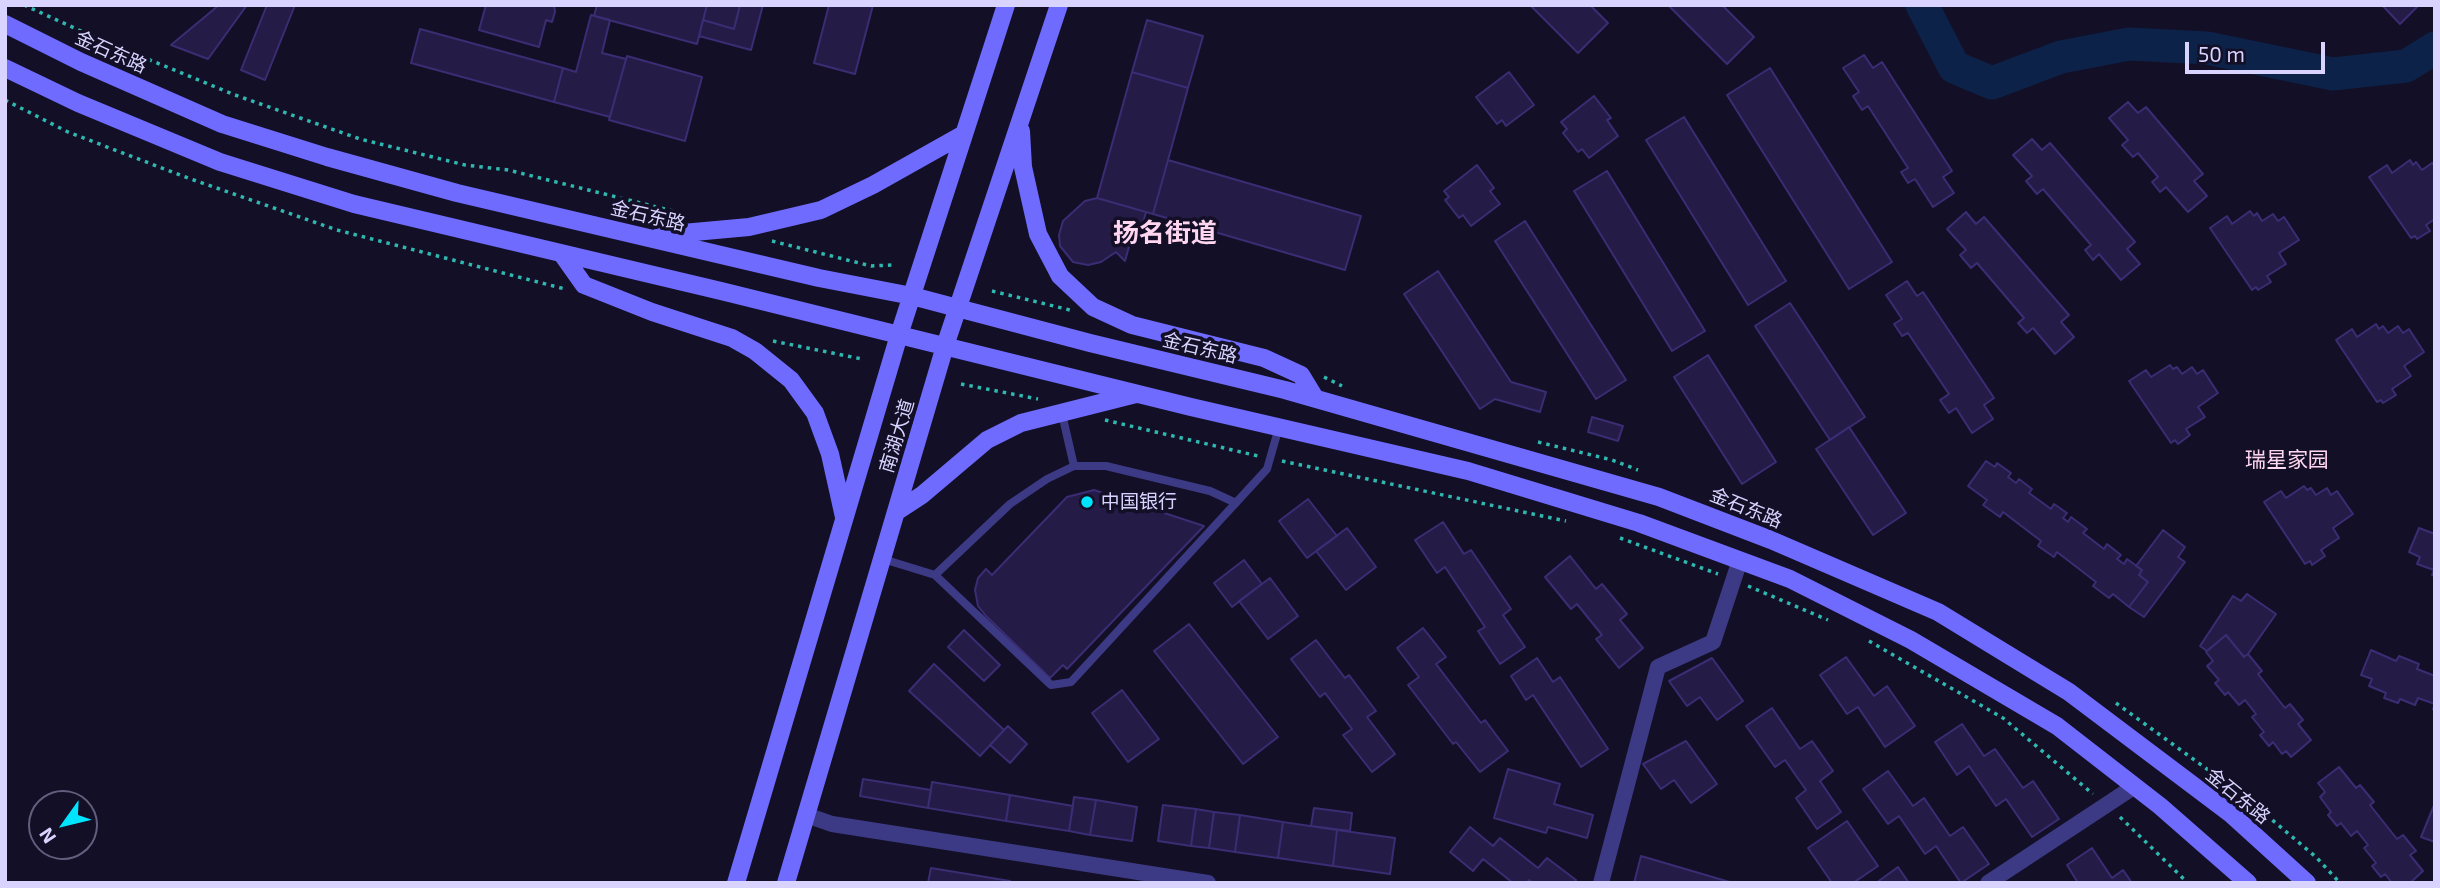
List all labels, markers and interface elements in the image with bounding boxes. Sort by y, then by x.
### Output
street label: 金石东路 [72,26,150,78]
scale bar [2188,28,2328,72]
text: 50 m [2198,41,2245,66]
street label: 金石东路 [608,196,688,236]
district label: 扬名街道 [1113,217,1217,249]
street label: 金石东路 [1160,328,1240,368]
street label: 南湖大道 [875,396,919,476]
district label: 瑞星家园 [2245,447,2329,473]
street label: 金石东路 [1706,483,1786,533]
place label: 中国银行 [1101,491,1177,513]
marker: 中国银行 [1079,494,1095,510]
street label: 金石东路 [2201,763,2275,829]
north arrow [28,790,98,860]
text: N [33,824,60,848]

